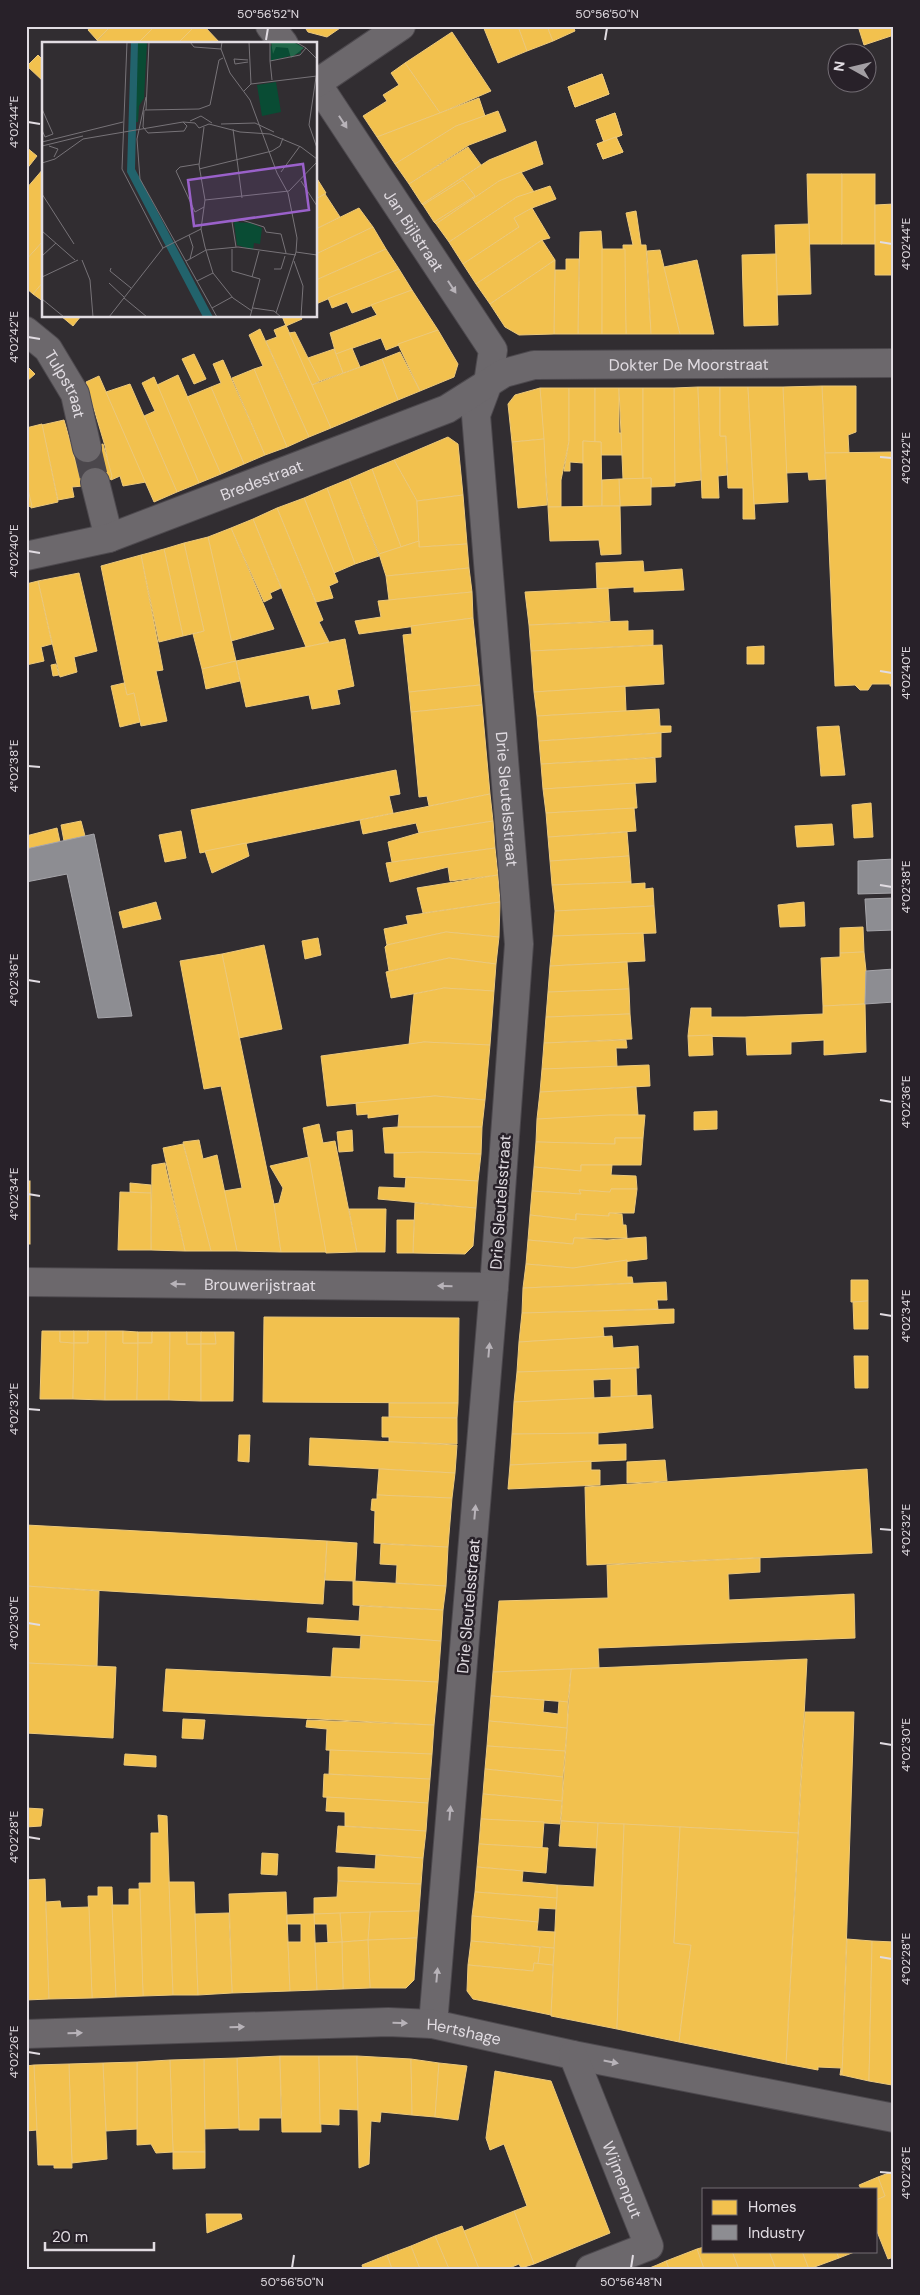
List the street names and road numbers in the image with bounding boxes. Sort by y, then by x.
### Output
street label: Jan Bijlstraat [379,186,448,276]
street label: Tulpstraat [40,346,90,420]
street label: Dokter De Moorstraat [609,354,769,376]
street label: Bredestraat [217,455,306,506]
street label: Drie Sleutelsstraat [491,731,523,867]
street label: Drie Sleutelsstraat [485,1134,516,1270]
street label: Brouwerijstraat [204,1274,316,1296]
street label: Drie Sleutelsstraat [452,1538,485,1674]
street label: Hertshage [426,2014,503,2050]
street label: Wijmenput [597,2138,647,2221]

